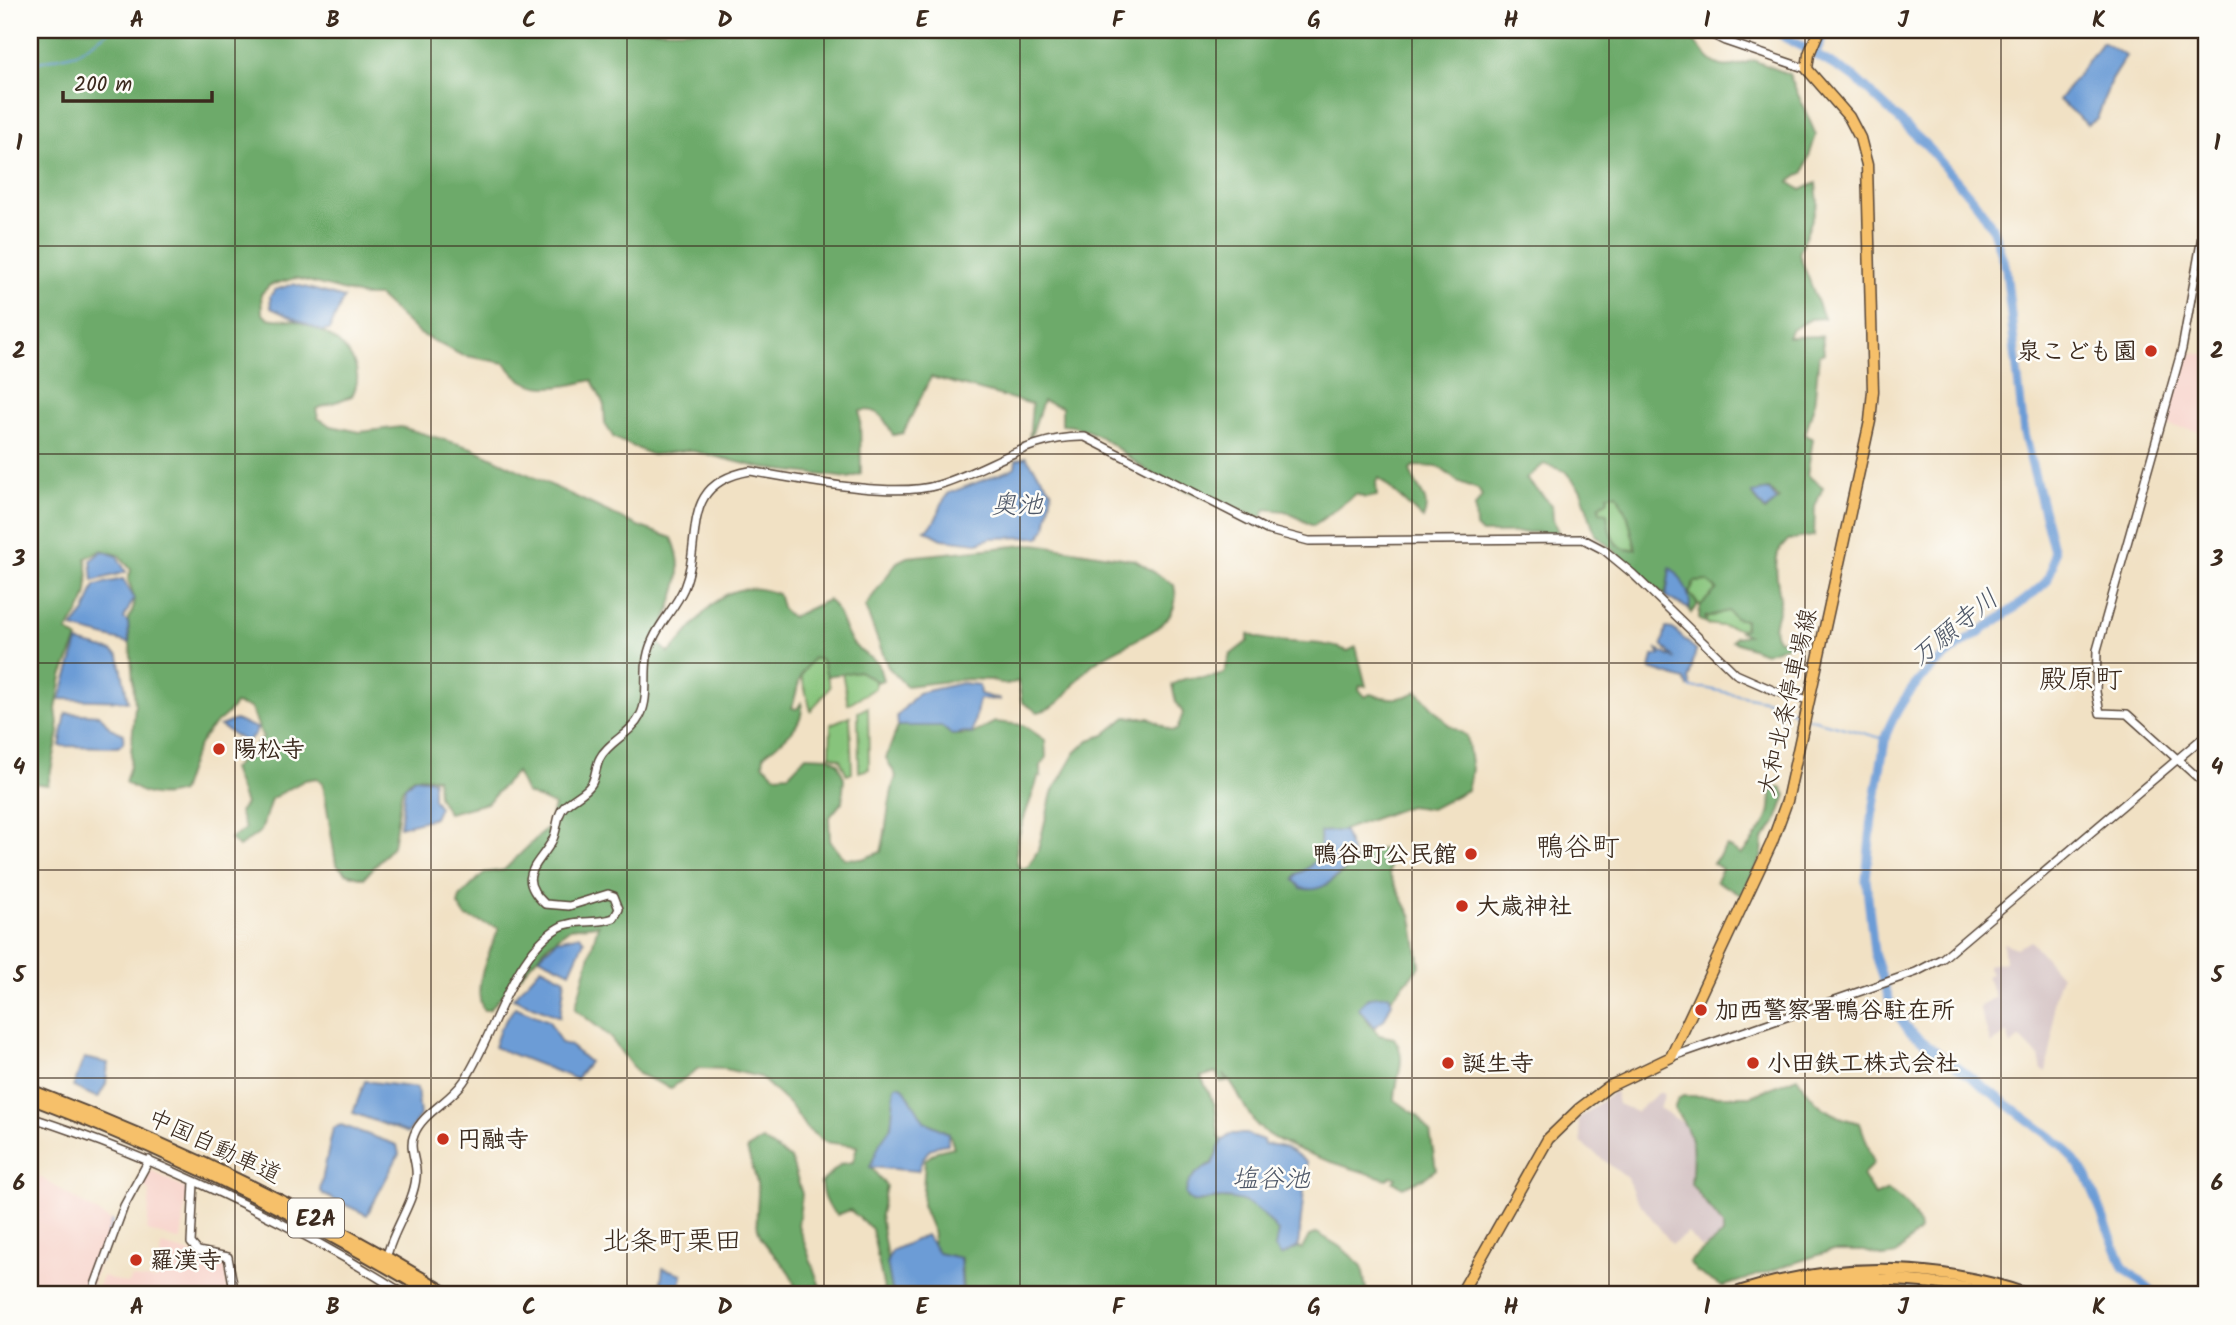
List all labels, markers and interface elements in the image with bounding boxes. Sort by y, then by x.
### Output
text: A [130,3,144,39]
text: B [326,3,340,39]
text: C [522,3,536,39]
text: D [717,3,733,39]
text: E [916,3,930,39]
text: F [1112,3,1126,39]
text: G [1307,3,1321,39]
text: H [1504,3,1519,39]
text: I [1703,3,1711,39]
text: J [1897,3,1909,39]
text: K [2092,3,2106,39]
scale bar [63,60,212,104]
text: 200 m [74,69,132,102]
text: 1 [16,126,23,162]
text: 1 [2214,126,2221,162]
place label: 泉こども園 [2017,333,2137,372]
text: 2 [12,334,26,370]
text: 2 [2210,334,2224,370]
marker: 泉こども園 [2143,343,2159,359]
water label: 奥池 [991,485,1044,527]
text: 3 [12,542,26,578]
text: 3 [2210,542,2224,578]
water label: 万願寺川 [1902,580,2009,678]
street label: 大和北条停車場線 [1748,604,1829,800]
district label: 殿原町 [2039,658,2123,703]
place label: 陽松寺 [233,731,305,770]
marker: 陽松寺 [211,741,227,757]
text: 4 [13,750,26,786]
text: 4 [2211,750,2224,786]
district label: 鴨谷町 [1536,826,1620,871]
place label: 鴨谷町公民館 [1313,836,1457,875]
marker: 鴨谷町公民館 [1463,846,1479,862]
place label: 大歳神社 [1476,888,1572,927]
marker: 大歳神社 [1454,898,1470,914]
text: 5 [12,958,27,994]
text: 5 [2210,958,2225,994]
place label: 加西警察署鴨谷駐在所 [1715,992,1955,1031]
marker: 加西警察署鴨谷駐在所 [1693,1002,1709,1018]
place label: 誕生寺 [1462,1045,1534,1084]
place label: 小田鉄工株式会社 [1767,1045,1959,1084]
marker: 誕生寺 [1440,1055,1456,1071]
marker: 小田鉄工株式会社 [1745,1055,1761,1071]
street label: 中国自動車道 [141,1099,288,1195]
place label: 円融寺 [457,1121,529,1160]
marker: 円融寺 [435,1131,451,1147]
water label: 塩谷池 [1232,1159,1311,1201]
text: 6 [13,1166,25,1202]
text: 6 [2211,1166,2223,1202]
road number: E2A [288,1198,344,1238]
district label: 北条町栗田 [602,1220,742,1265]
place label: 羅漢寺 [150,1242,222,1281]
marker: 羅漢寺 [128,1252,144,1268]
text: A [130,1290,144,1325]
text: B [326,1290,340,1325]
text: C [522,1290,536,1325]
text: D [717,1290,733,1325]
text: E [916,1290,930,1325]
text: F [1112,1290,1126,1325]
text: G [1307,1290,1321,1325]
text: H [1504,1290,1519,1325]
text: I [1703,1290,1711,1325]
text: J [1897,1290,1909,1325]
text: K [2092,1290,2106,1325]

